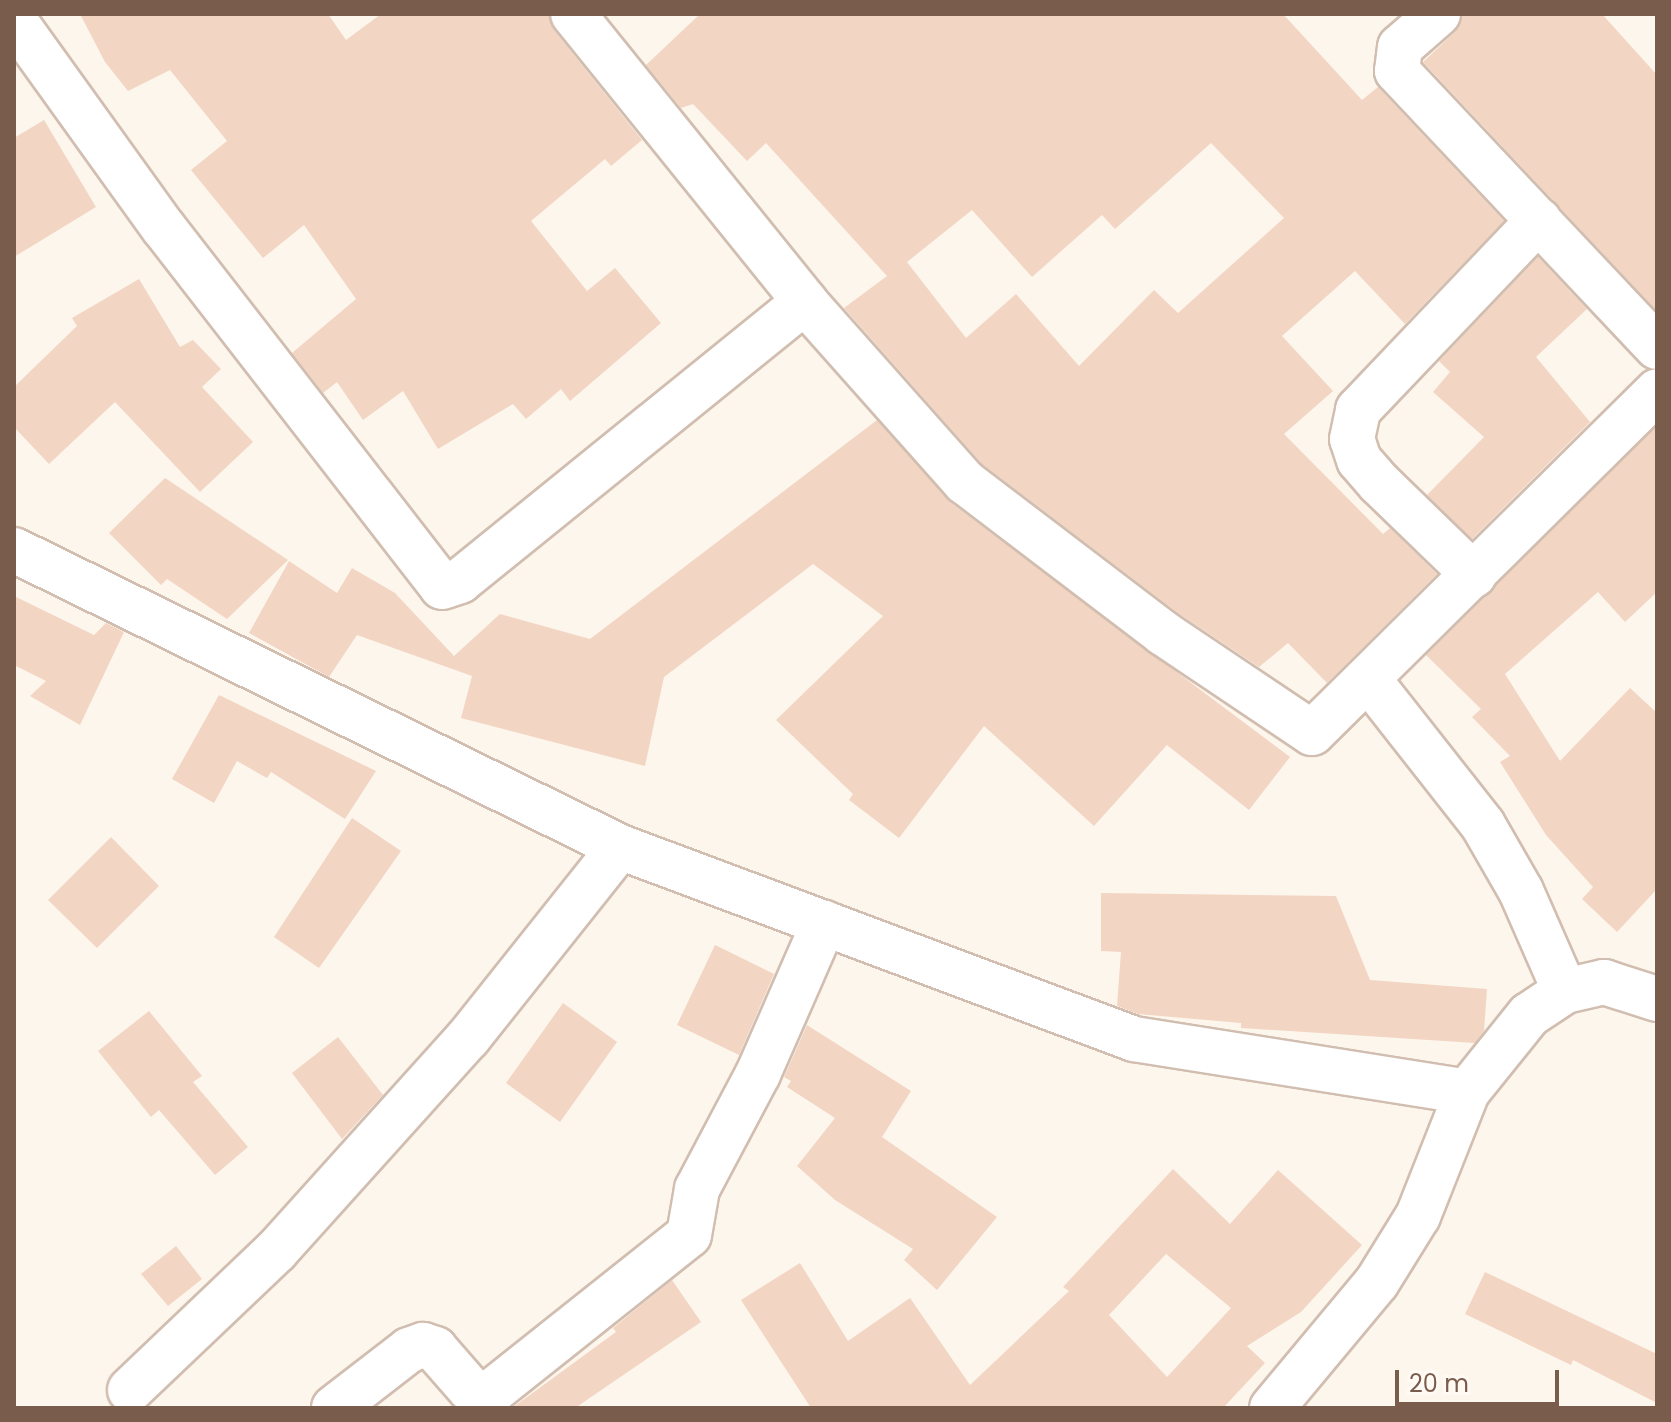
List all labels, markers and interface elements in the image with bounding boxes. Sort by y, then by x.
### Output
scale bar [1399,1354,1563,1404]
text: 20 m [1409,1367,1469,1400]

